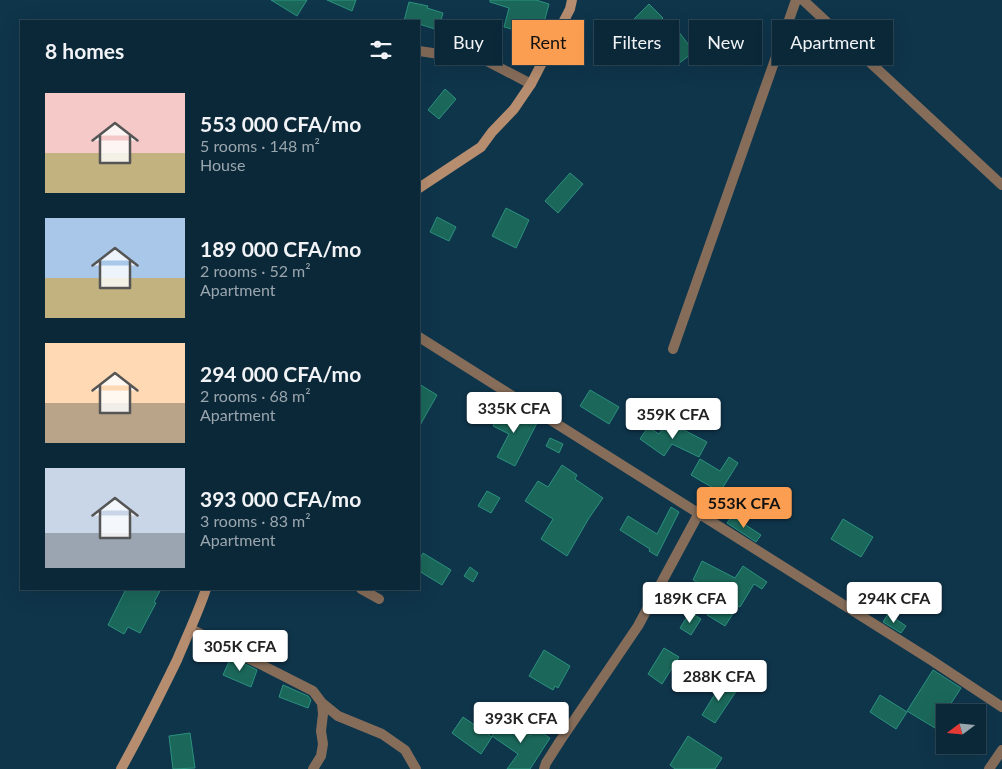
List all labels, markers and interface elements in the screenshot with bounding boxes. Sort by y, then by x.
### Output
chip: Buy [435,20,502,65]
chip: Rent [512,20,584,65]
chip: Filters [594,20,679,65]
chip: New [689,20,762,65]
chip: Apartment [772,20,893,65]
icon: filters [367,36,395,64]
text: 8 homes [45,38,124,63]
text: 553 000 CFA/mo [200,111,361,136]
icon: home [85,113,145,173]
text: 5 rooms · 148 m² [200,136,320,155]
text: House [200,155,245,174]
text: 189 000 CFA/mo [200,236,361,261]
icon: home [85,238,145,298]
text: 2 rooms · 52 m² [200,261,311,280]
text: Apartment [200,280,275,299]
text: 294 000 CFA/mo [200,361,361,386]
icon: home [85,363,145,423]
text: 2 rooms · 68 m² [200,386,311,405]
pin: 335K CFA [462,392,566,434]
text: 335K CFA [478,398,550,417]
pin: 359K CFA [621,398,725,440]
text: 359K CFA [637,404,709,423]
text: Apartment [200,405,275,424]
text: 393 000 CFA/mo [200,486,361,511]
pin: 553K CFA [692,486,796,529]
icon: home [85,488,145,548]
text: 553K CFA [708,493,780,512]
text: 3 rooms · 83 m² [200,511,311,530]
text: Apartment [200,530,275,549]
pin: 189K CFA [638,582,742,624]
pin: 294K CFA [842,582,946,624]
text: 189K CFA [654,588,726,607]
text: 294K CFA [858,588,930,607]
pin: 305K CFA [188,630,292,672]
text: 305K CFA [204,636,276,655]
pin: 288K CFA [667,660,771,702]
text: 288K CFA [683,666,755,685]
pin: 393K CFA [469,702,573,744]
north arrow [936,704,986,754]
map controls [936,704,986,754]
text: 393K CFA [485,708,557,727]

